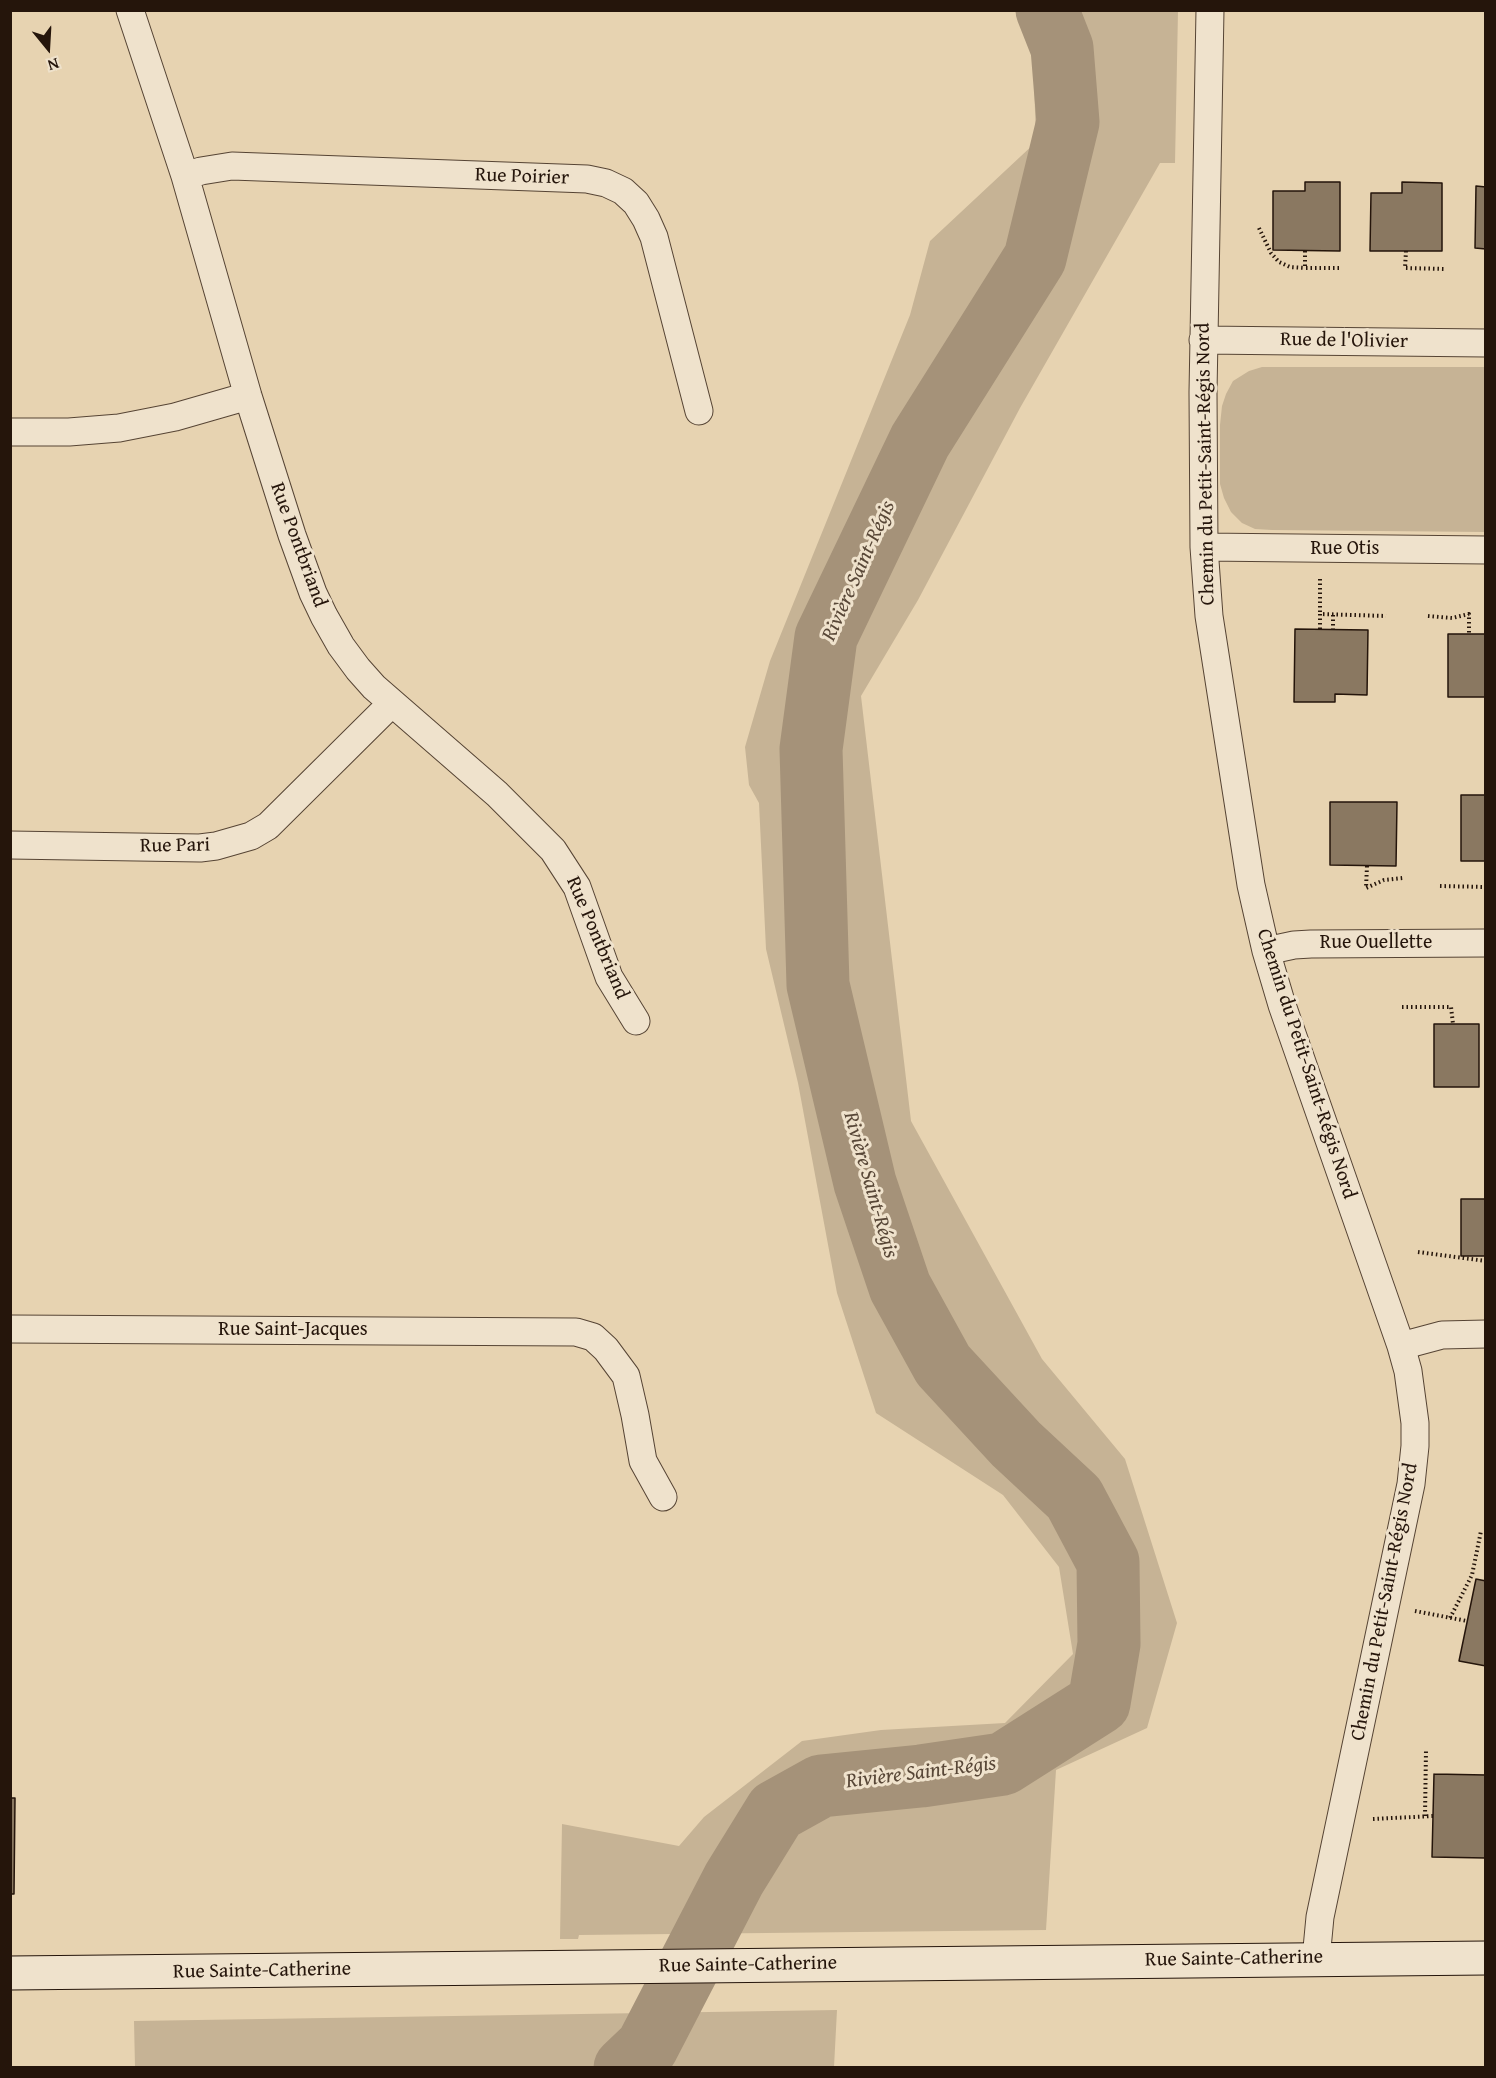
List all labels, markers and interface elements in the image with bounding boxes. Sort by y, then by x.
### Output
north arrow [18,18,78,78]
text: N [45,52,62,78]
street label: Rue Poirier [475,163,569,191]
street label: Chemin du Petit-Saint-Régis Nord [1192,323,1220,605]
street label: Rue de l'Olivier [1280,328,1408,354]
street label: Rue Pontbriand [264,479,332,611]
water label: Rivière Saint-Régis [817,497,901,645]
street label: Rue Otis [1311,537,1379,561]
street label: Rue Pari [140,833,210,859]
street label: Rue Pontbriand [560,873,634,1003]
street label: Chemin du Petit-Saint-Régis Nord [1251,926,1361,1202]
street label: Rue Ouellette [1320,931,1432,955]
water label: Rivière Saint-Régis [837,1109,903,1261]
street label: Rue Saint-Jacques [218,1318,368,1342]
street label: Chemin du Petit-Saint-Régis Nord [1346,1461,1424,1743]
water label: Rivière Saint-Régis [845,1751,997,1795]
street label: Rue Sainte-Catherine [1145,1945,1323,1973]
street label: Rue Sainte-Catherine [659,1951,837,1979]
street label: Rue Sainte-Catherine [173,1957,351,1985]

